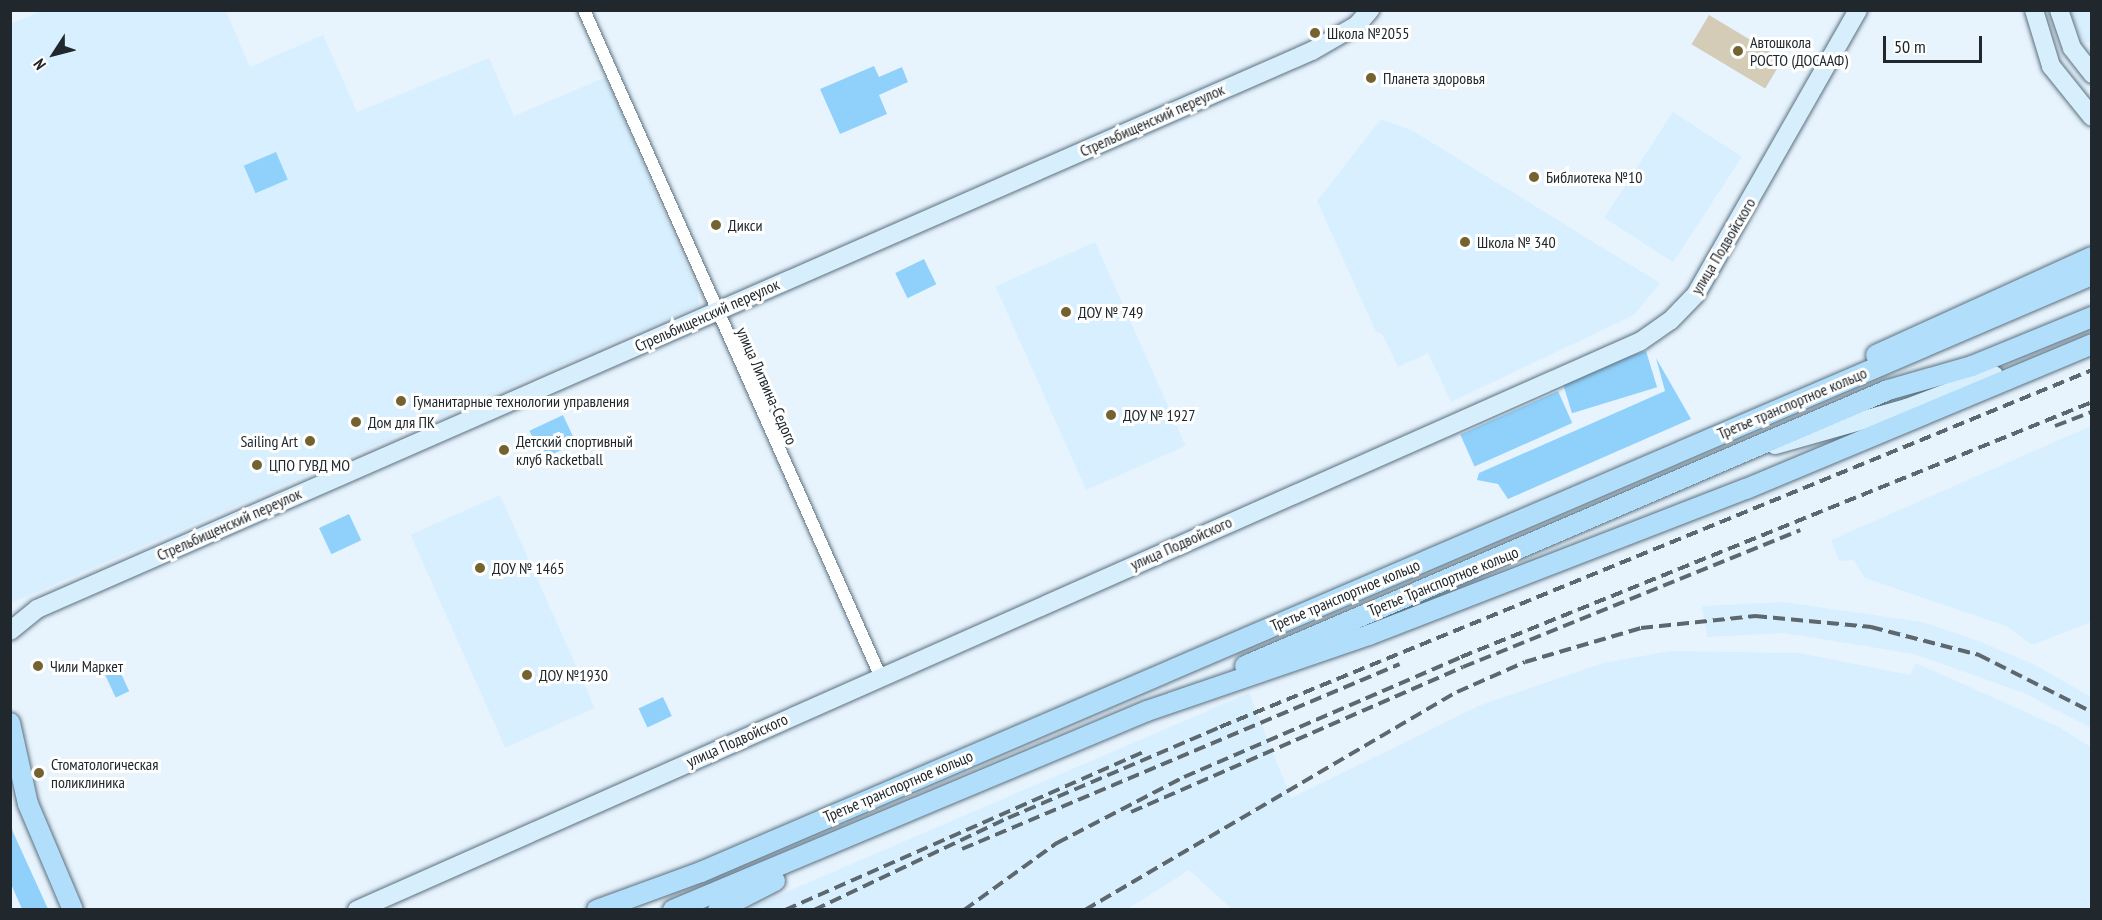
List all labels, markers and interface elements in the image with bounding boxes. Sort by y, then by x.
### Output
place label: Школа №2055 [1327,23,1409,43]
north arrow [24,24,84,84]
scale bar [1886,24,1985,62]
marker: Школа №2055 [1308,26,1322,40]
place label: Автошкола РОСТО (ДОСААФ) [1750,32,1848,70]
text: 50 m [1894,35,1926,58]
marker: Автошкола РОСТО (ДОСААФ) [1731,44,1745,58]
text: N [29,55,50,74]
place label: Планета здоровья [1383,68,1485,88]
marker: Планета здоровья [1364,71,1378,85]
street label: Стрельбищенский переулок [1077,79,1227,161]
place label: Библиотека №10 [1546,167,1642,187]
marker: Библиотека №10 [1527,170,1541,184]
street label: улица Подвойского [1687,194,1759,298]
place label: Дикси [728,215,762,235]
marker: Дикси [709,218,723,232]
place label: Школа № 340 [1477,232,1556,252]
marker: Школа № 340 [1458,235,1472,249]
street label: Стрельбищенский переулок [632,274,782,356]
place label: ДОУ № 749 [1078,302,1144,322]
marker: ДОУ № 749 [1059,305,1073,319]
street label: улица Литвина-Седого [733,324,801,448]
street label: Третье транспортное кольцо [1714,363,1870,443]
place label: Гуманитарные технологии управления [413,391,629,411]
marker: Гуманитарные технологии управления [394,394,408,408]
place label: ДОУ № 1927 [1123,405,1196,425]
marker: ДОУ № 1927 [1104,408,1118,422]
place label: Дом для ПК [368,412,435,432]
marker: Дом для ПК [349,415,363,429]
place label: Sailing Art [240,431,298,451]
place label: Детский спортивный клуб Racketball [516,431,633,469]
marker: Sailing Art [303,434,317,448]
marker: Детский спортивный клуб Racketball [497,443,511,457]
place label: ЦПО ГУВД МО [269,455,350,475]
marker: ЦПО ГУВД МО [250,458,264,472]
street label: Стрельбищенский переулок [154,483,304,565]
street label: улица Подвойского [1127,512,1235,574]
street label: Третье Транспортное кольцо [1365,542,1521,620]
street label: Третье транспортное кольцо [1267,555,1423,635]
place label: ДОУ № 1465 [492,558,565,578]
marker: ДОУ № 1465 [473,561,487,575]
place label: Чили Маркет [50,656,123,676]
marker: Чили Маркет [31,659,45,673]
place label: ДОУ №1930 [539,665,608,685]
marker: ДОУ №1930 [520,668,534,682]
street label: улица Подвойского [683,709,791,771]
street label: Третье транспортное кольцо [820,746,976,826]
place label: Стоматологическая поликлиника [51,754,158,792]
marker: Стоматологическая поликлиника [32,766,46,780]

